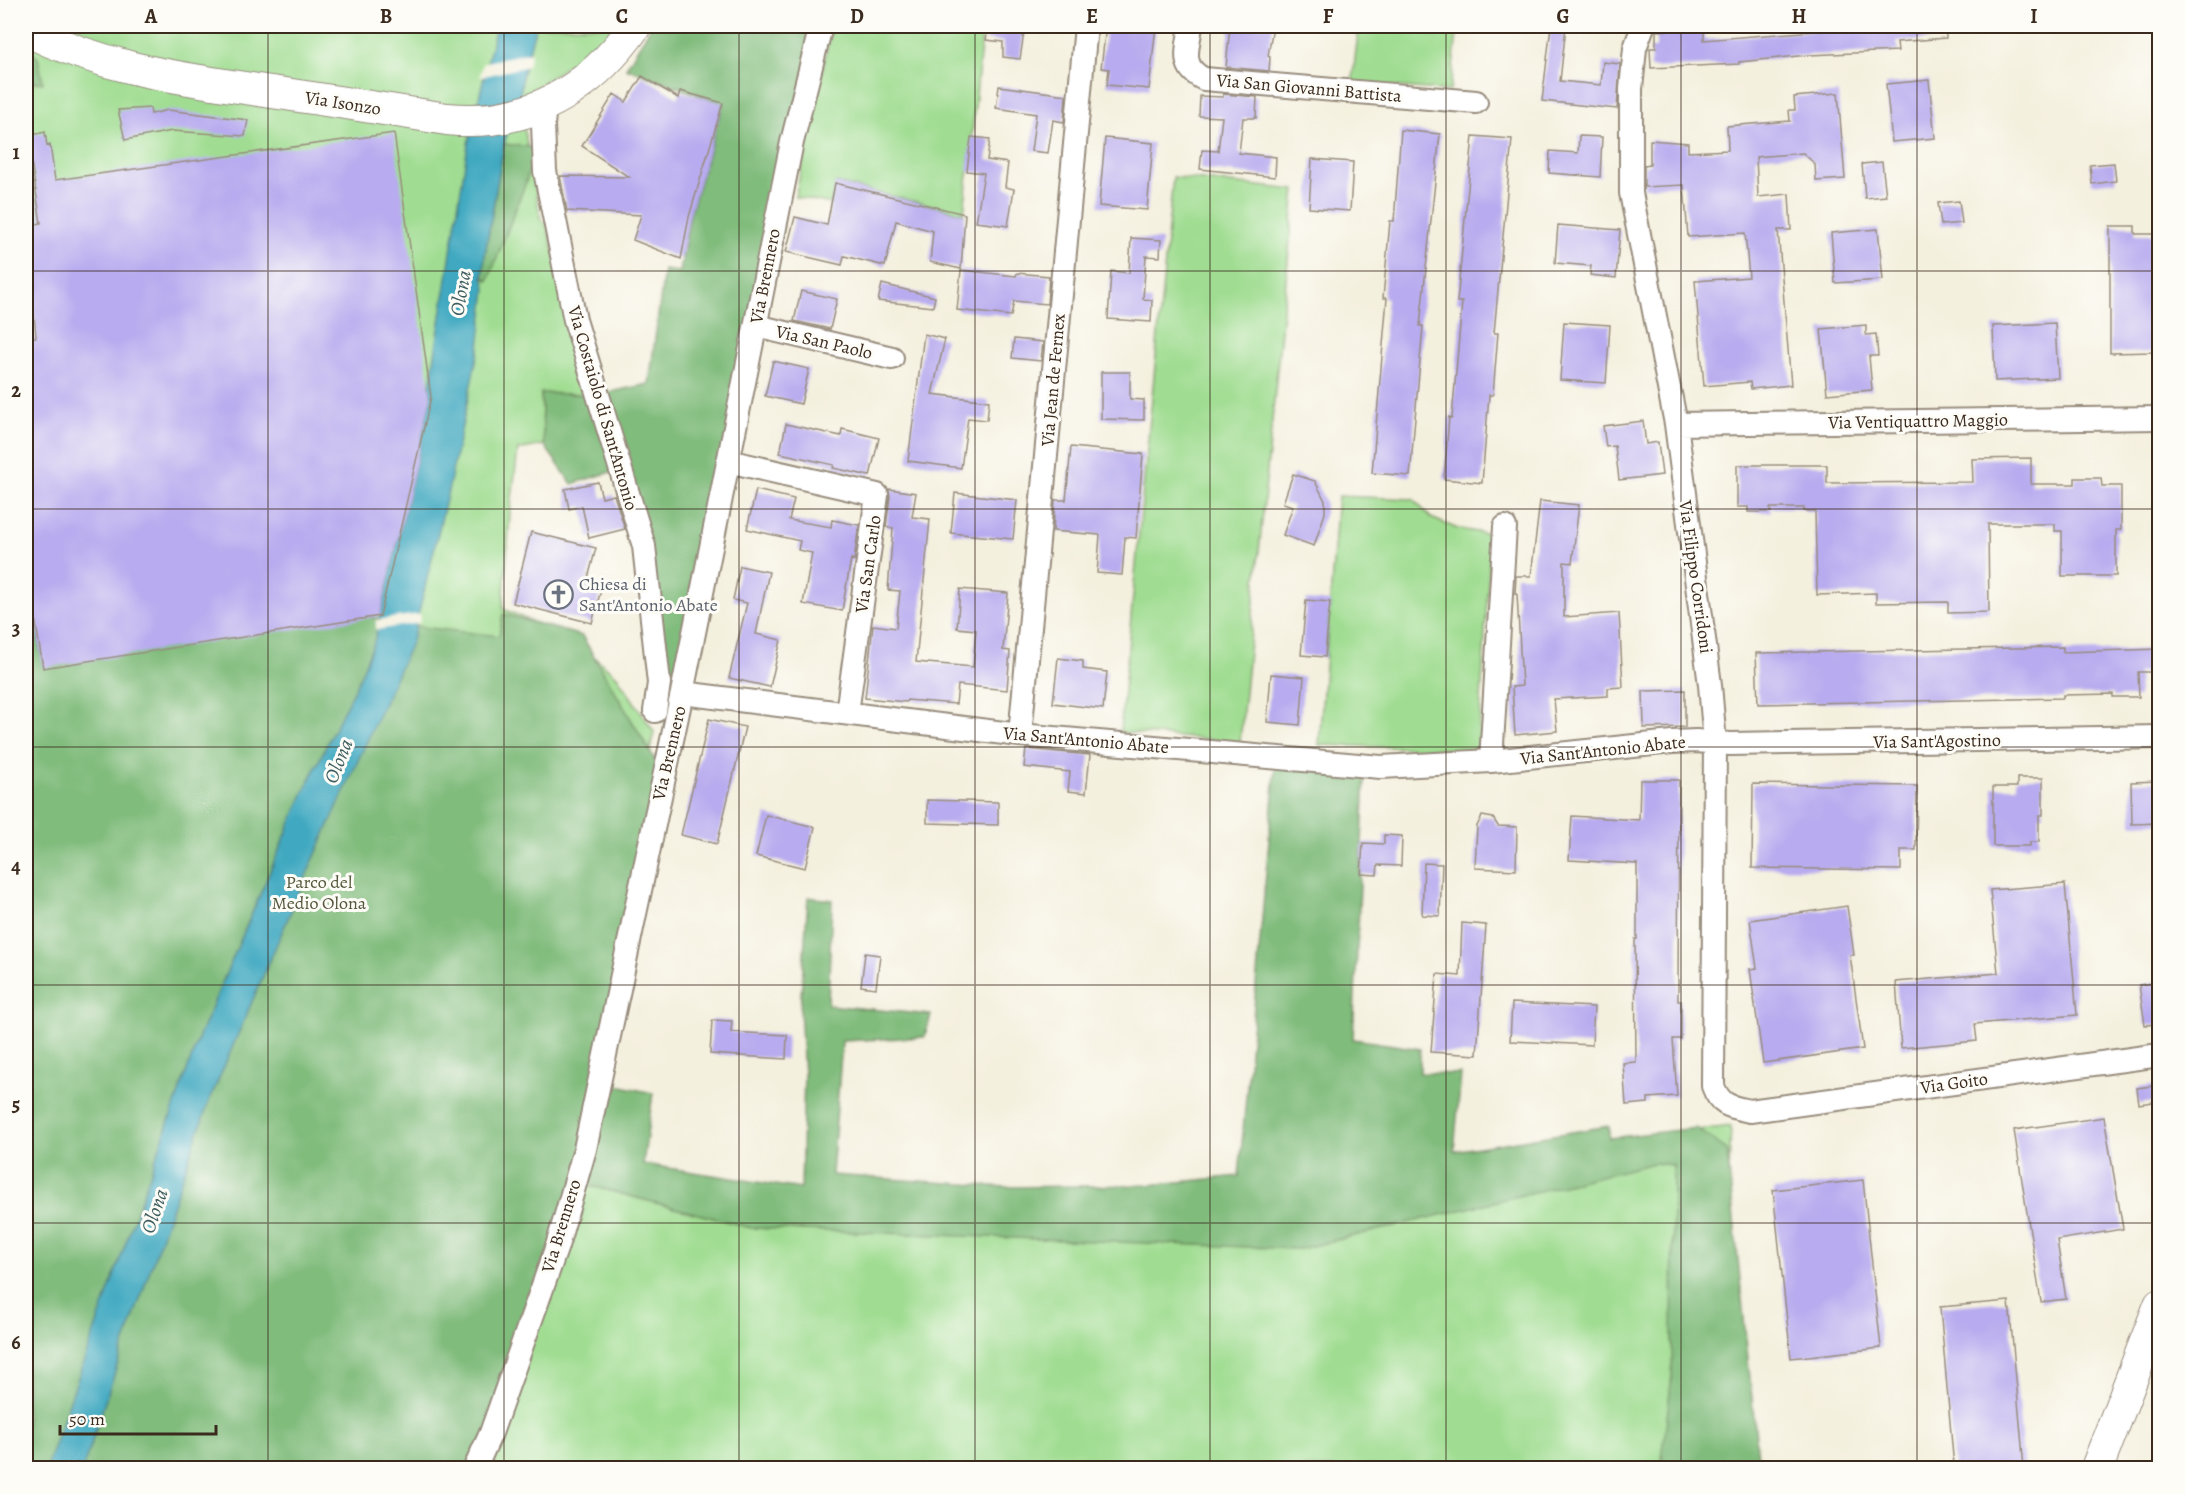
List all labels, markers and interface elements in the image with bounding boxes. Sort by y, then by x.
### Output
text: A [144,3,158,30]
text: B [380,3,392,30]
text: C [616,3,628,30]
text: D [850,3,864,30]
text: E [1086,3,1098,30]
text: F [1323,3,1334,30]
text: G [1556,3,1570,30]
text: H [1792,3,1807,30]
text: I [2030,3,2038,30]
street label: Via San Giovanni Battista [1214,68,1403,108]
street label: Via Isonzo [302,85,383,121]
text: 1 [12,139,20,166]
street label: Via Brennero [744,227,786,326]
water label: Olona [443,268,478,318]
street label: Via Costaiolo di Sant'Antonio [562,302,644,513]
street label: Via Jean de Fernex [1035,312,1071,448]
street label: Via San Paolo [772,319,875,365]
text: 2 [11,377,21,404]
street label: Via Ventiquattro Maggio [1827,407,2008,435]
street label: Via Filippo Corridoni [1673,498,1719,655]
street label: Via San Carlo [849,514,887,615]
place label: Chiesa di Sant'Antonio Abate [579,572,718,617]
church icon: Chiesa di Sant'Antonio Abate [542,578,574,610]
text: 3 [12,615,20,642]
street label: Via Brennero [646,703,692,803]
street label: Via Sant'Antonio Abate [1001,721,1170,759]
street label: Via Sant'Agostino [1872,728,2001,754]
street label: Via Sant'Antonio Abate [1518,729,1687,771]
water label: Olona [317,735,360,787]
text: 4 [11,853,21,880]
park label: Parco del Medio Olona [272,870,367,915]
street label: Via Goito [1918,1066,1989,1100]
text: 5 [12,1091,20,1118]
street label: Via Brennero [535,1177,587,1276]
water label: Olona [134,1185,175,1237]
text: 6 [11,1329,21,1356]
scale bar [60,1398,216,1436]
text: 50 m [69,1407,105,1431]

